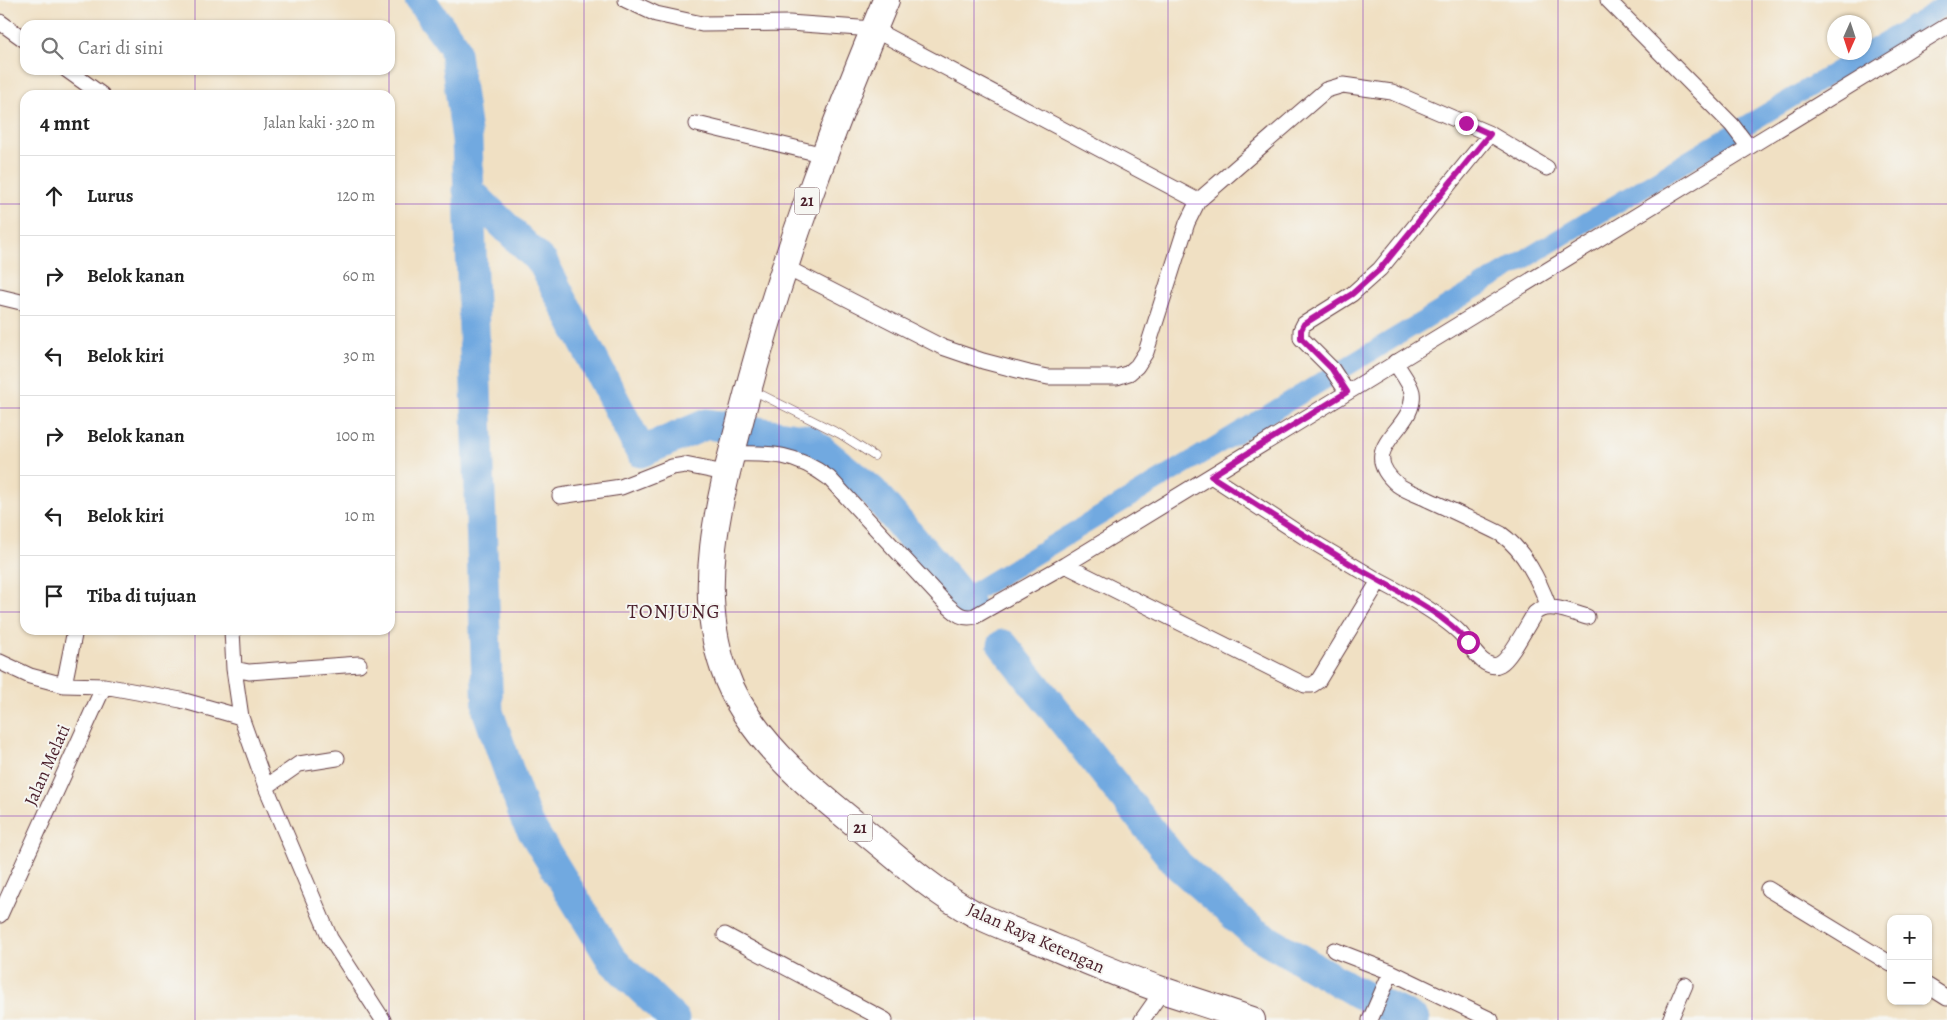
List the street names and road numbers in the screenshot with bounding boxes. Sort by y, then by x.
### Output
road number: 21 [794,188,820,215]
street label: Jalan Melati [18,721,76,809]
road number: 21 [848,814,872,841]
street label: Jalan Raya Ketengan [963,897,1109,979]

